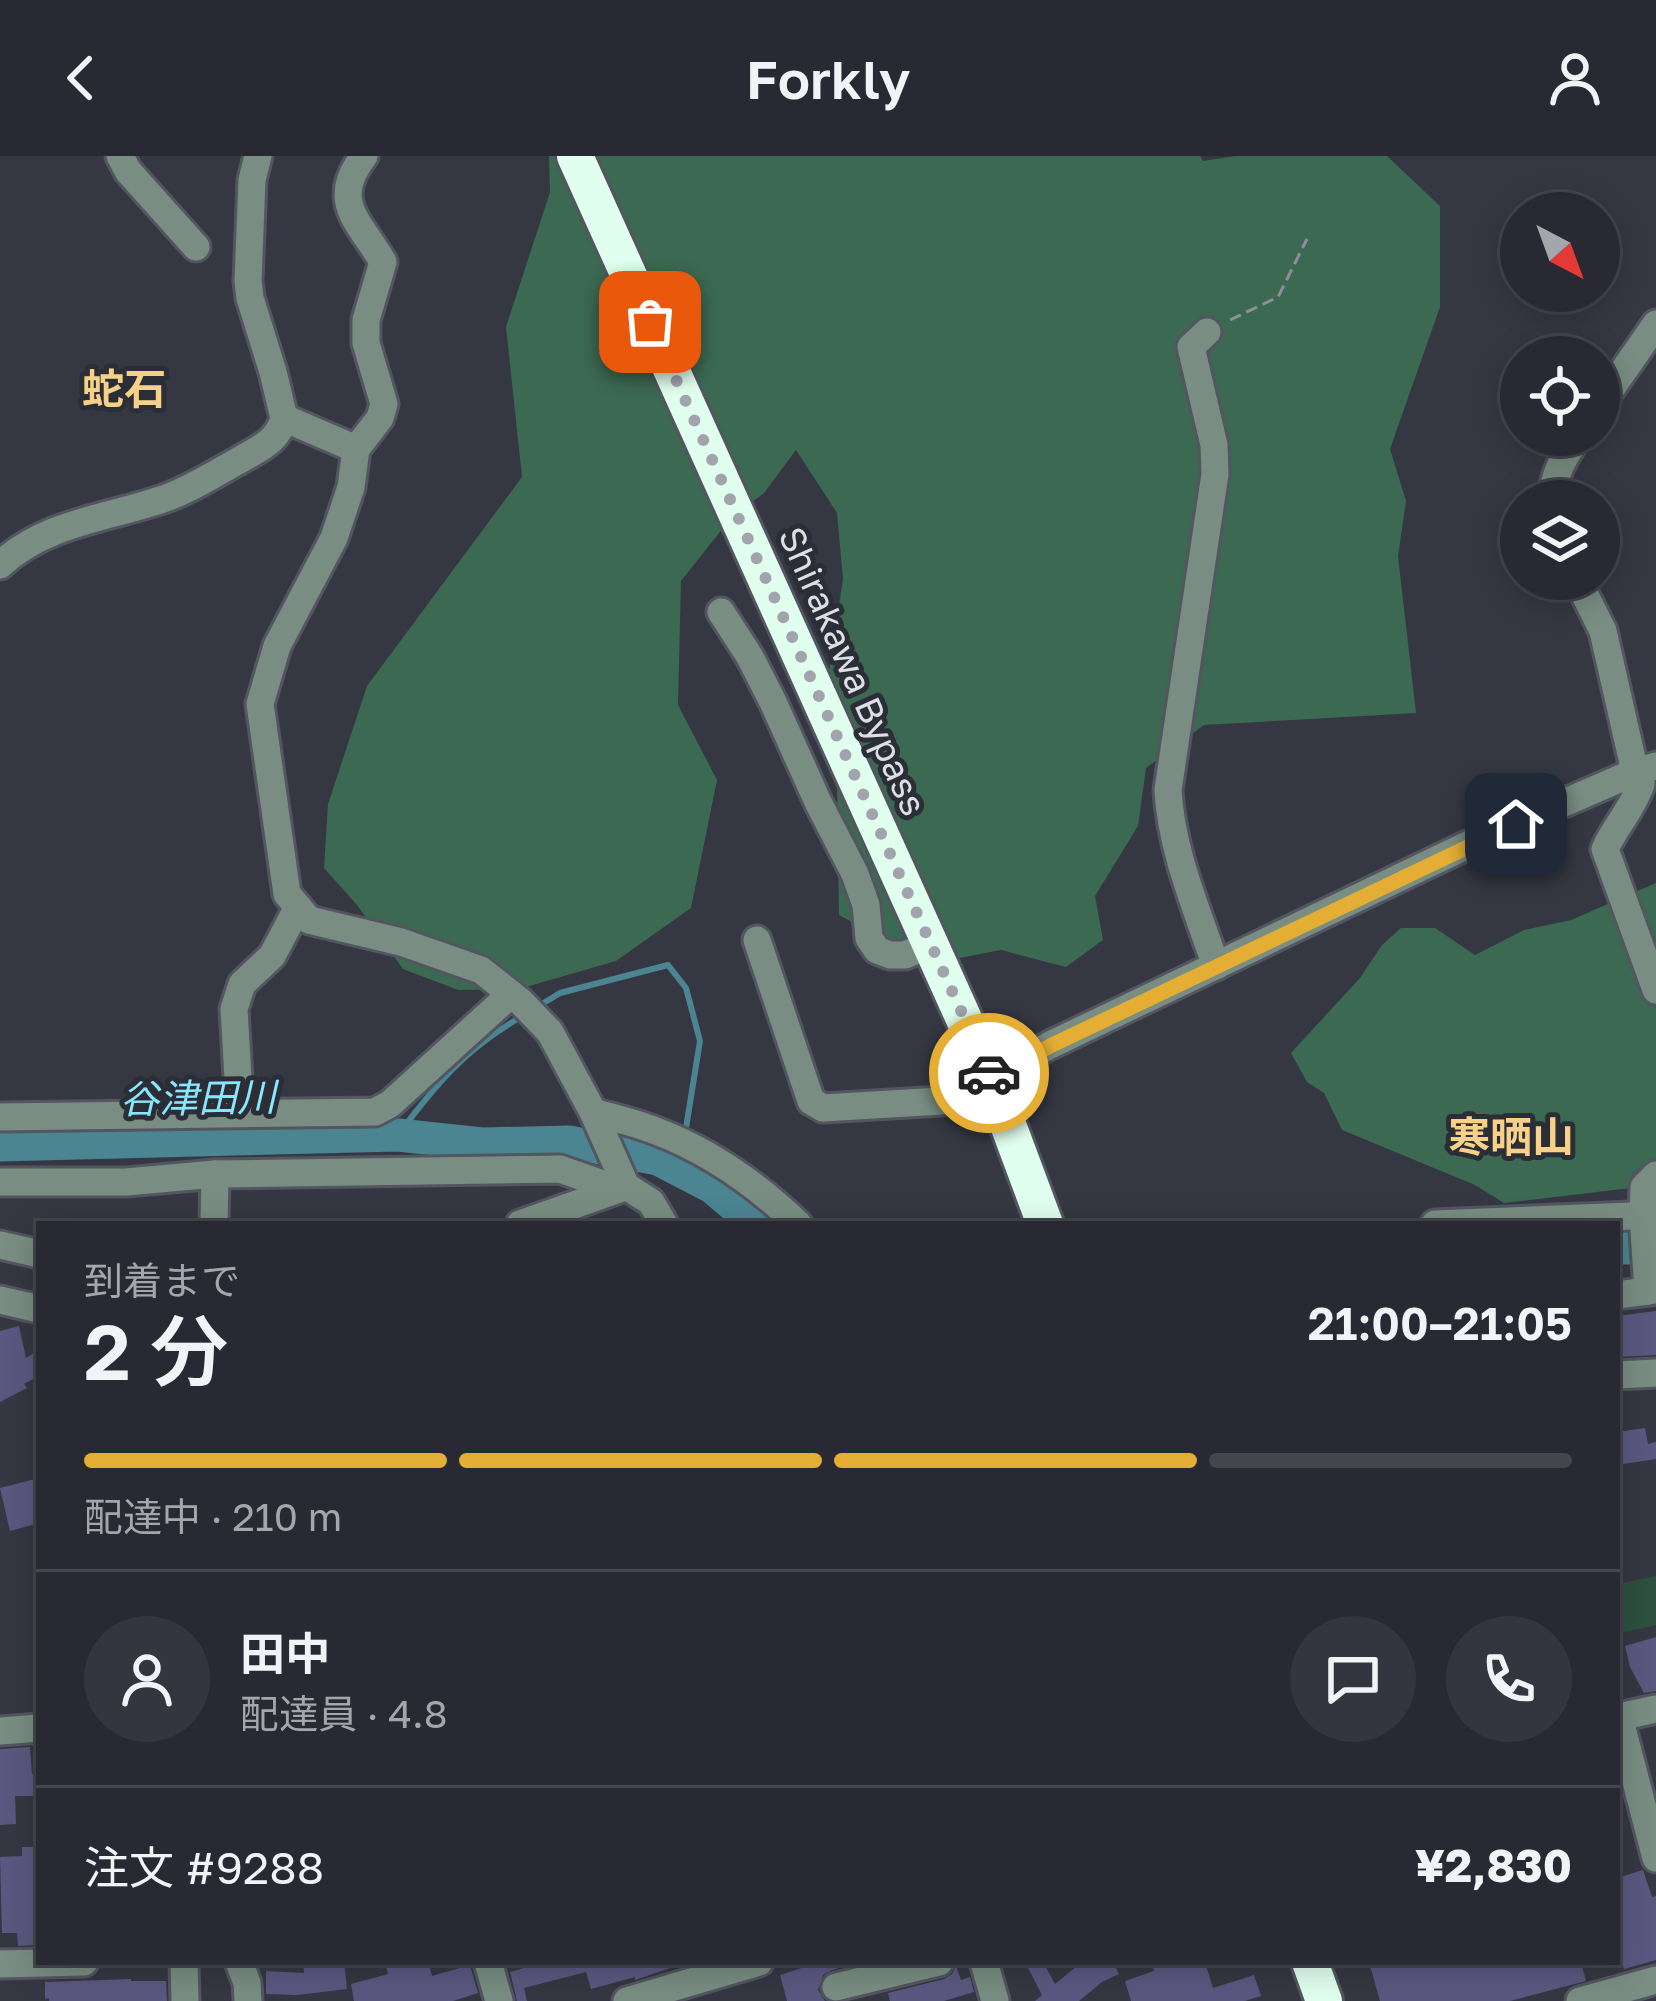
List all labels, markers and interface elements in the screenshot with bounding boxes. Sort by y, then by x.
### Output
icon: back [48,45,114,111]
icon: person [1542,45,1608,111]
text: Forkly [746,46,910,111]
north arrow [1500,192,1620,312]
map controls [1500,192,1620,600]
pin [599,271,701,373]
icon: bag [617,289,683,355]
button: locate [1500,336,1620,456]
district label: 蛇石 [82,363,166,413]
button: layers [1500,480,1620,600]
street label: Shirakawa Bypass [771,520,936,822]
pin [1465,773,1567,875]
icon: home [1483,791,1549,857]
courier [929,1013,1049,1133]
icon: car [956,1040,1022,1106]
water label: 谷津田川 [120,1073,280,1122]
district label: 寒晒山 [1448,1111,1574,1161]
text: 到着まで [84,1257,240,1304]
text: 21:00–21:05 [1308,1296,1572,1350]
text: 2 分 [84,1304,228,1397]
text: 配達中 · 210 m [84,1493,342,1540]
button: person [84,1616,210,1742]
button: chat [1290,1616,1416,1742]
button: phone [1446,1616,1572,1742]
text: 田中 [240,1626,330,1680]
text: 配達員 · 4.8 [240,1690,447,1737]
text: ¥2,830 [1415,1838,1572,1892]
text: 注文 #9288 [84,1840,324,1894]

